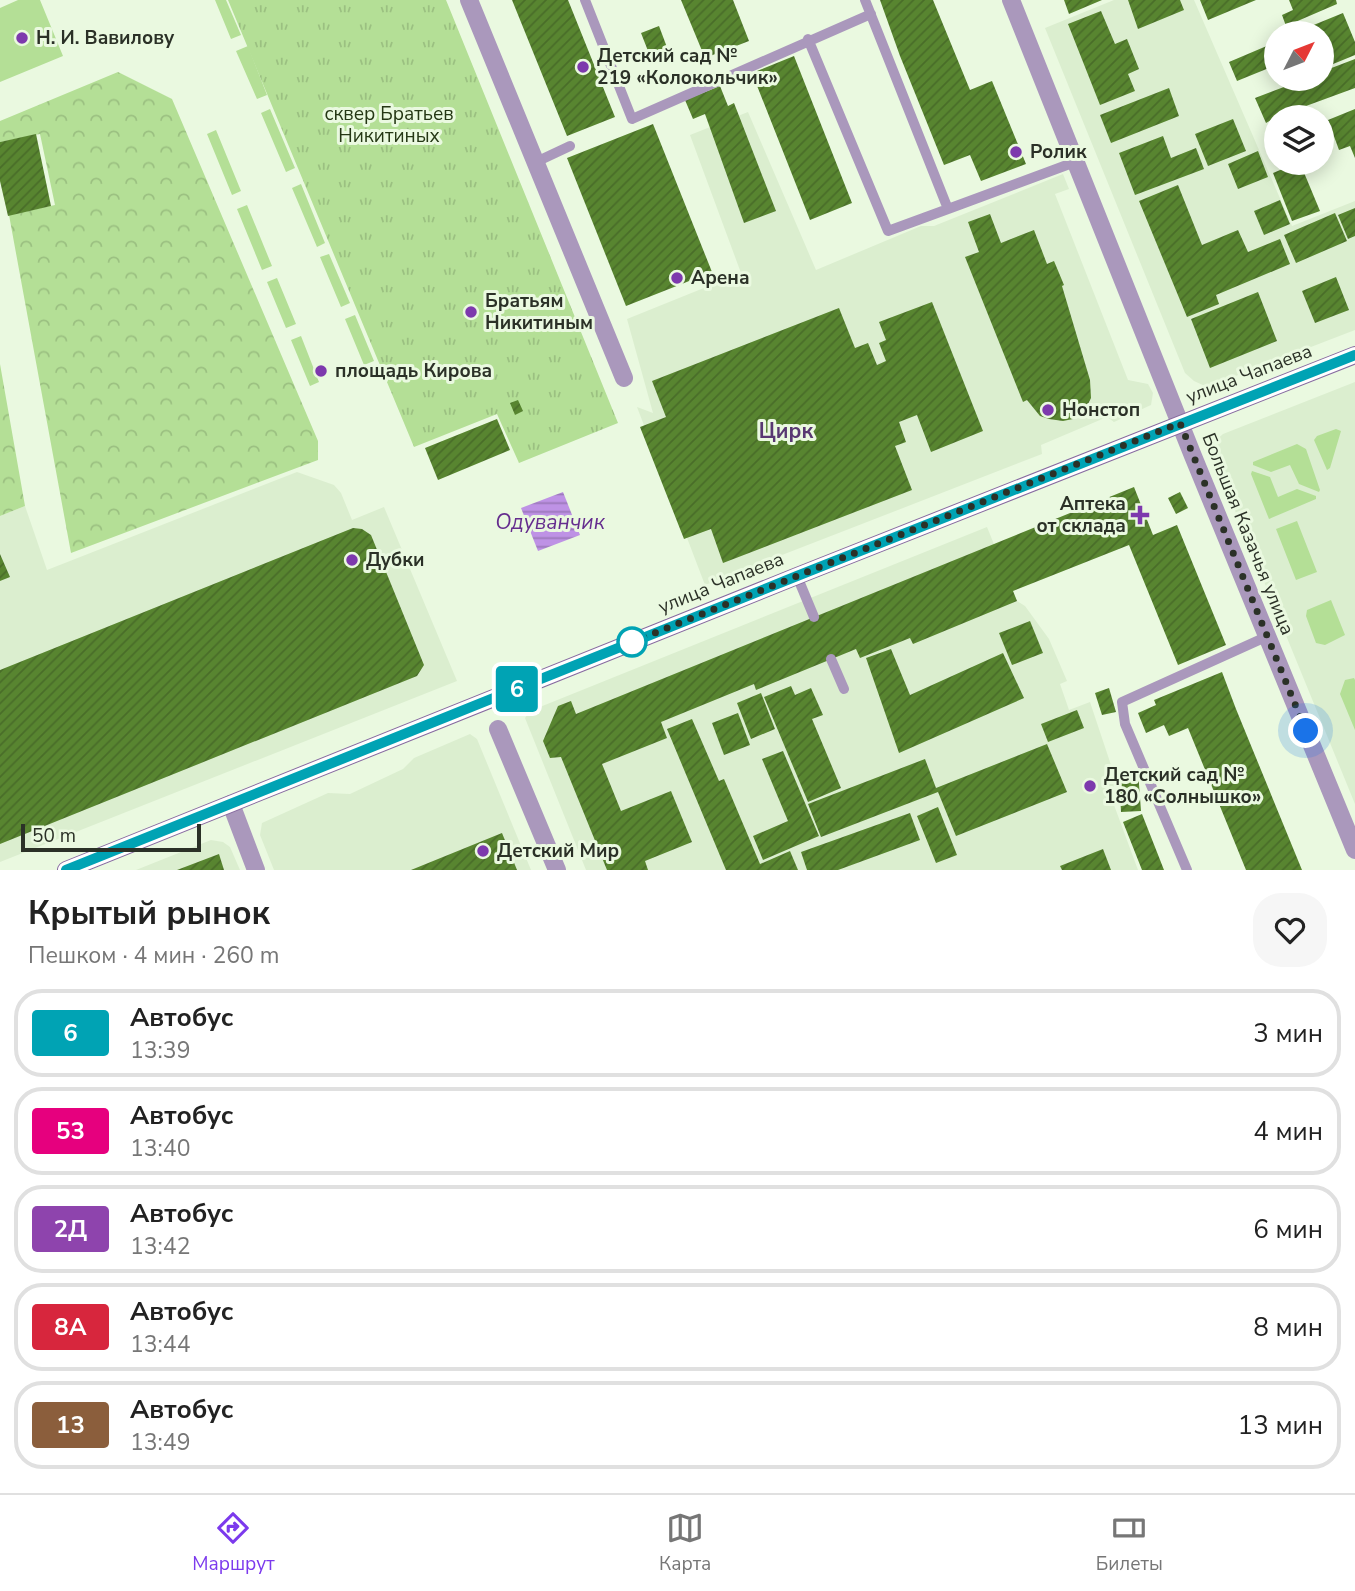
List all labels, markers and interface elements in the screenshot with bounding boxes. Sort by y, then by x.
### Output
north arrow [1264,21,1334,91]
map controls [1264,21,1334,175]
place label: Н. И. Вавилову [36,25,175,51]
marker: Н. И. Вавилову [14,30,30,46]
place label: Детский сад № 219 «Колокольчик» [597,43,778,91]
marker: Детский сад № 219 «Колокольчик» [575,59,591,75]
park label: сквер Братьев Никитиных [324,101,454,149]
button: layers [1264,105,1334,175]
place label: Ролик [1030,139,1087,165]
marker: Ролик [1008,144,1024,160]
place label: Арена [691,265,750,291]
marker: Арена [669,270,685,286]
place label: Братьям Никитиным [485,288,593,336]
marker: Братьям Никитиным [463,304,479,320]
street label: улица Чапаева [1182,338,1316,410]
place label: площадь Кирова [335,358,492,384]
marker: площадь Кирова [313,363,329,379]
place label: Нонстоп [1062,397,1140,423]
marker: Нонстоп [1040,402,1056,418]
district label: Цирк [759,417,813,445]
street label: Большая Казачья улица [1196,429,1300,639]
place label: Аптека от склада [1036,491,1126,539]
marker: Аптека от склада [1132,507,1148,523]
water label: Одуванчик [495,508,606,536]
street label: улица Чапаева [654,546,788,620]
place label: Дубки [366,547,424,573]
marker: Дубки [344,552,360,568]
unlabelled marker [617,627,647,657]
line badge: 6 [494,666,540,712]
text: 6 [510,673,524,705]
your location [1288,713,1323,748]
place label: Детский сад № 180 «Солнышко» [1104,762,1261,810]
marker: Детский сад № 180 «Солнышко» [1082,778,1098,794]
scale bar [21,821,201,853]
text: 50 m [32,823,76,849]
place label: Детский Мир [497,838,619,864]
marker: Детский Мир [475,843,491,859]
text: Крытый рынок [28,891,270,936]
button: heart [1253,893,1327,967]
text: Пешком · 4 мин · 260 m [28,940,279,971]
text: Автобус [130,1000,233,1035]
text: 3 мин [1253,1016,1323,1051]
text: 6 [63,1017,78,1049]
text: 13:39 [130,1035,190,1066]
text: Автобус [130,1098,233,1133]
text: 4 мин [1253,1114,1323,1149]
text: 53 [56,1115,85,1147]
text: 13:40 [130,1133,190,1164]
text: Автобус [130,1196,233,1231]
text: 6 мин [1253,1212,1323,1247]
text: 2Д [54,1213,87,1245]
text: 13:42 [130,1231,190,1262]
text: Автобус [130,1294,233,1329]
text: 8 мин [1253,1310,1323,1345]
text: 8А [54,1311,87,1343]
text: 13:44 [130,1329,190,1360]
text: Автобус [130,1392,233,1427]
text: 13 мин [1238,1408,1323,1443]
text: 13 [56,1409,85,1441]
text: 13:49 [130,1427,190,1458]
tab: Маршрут [192,1509,275,1577]
tab: Карта [659,1509,711,1577]
tab: Билеты [1096,1509,1163,1577]

